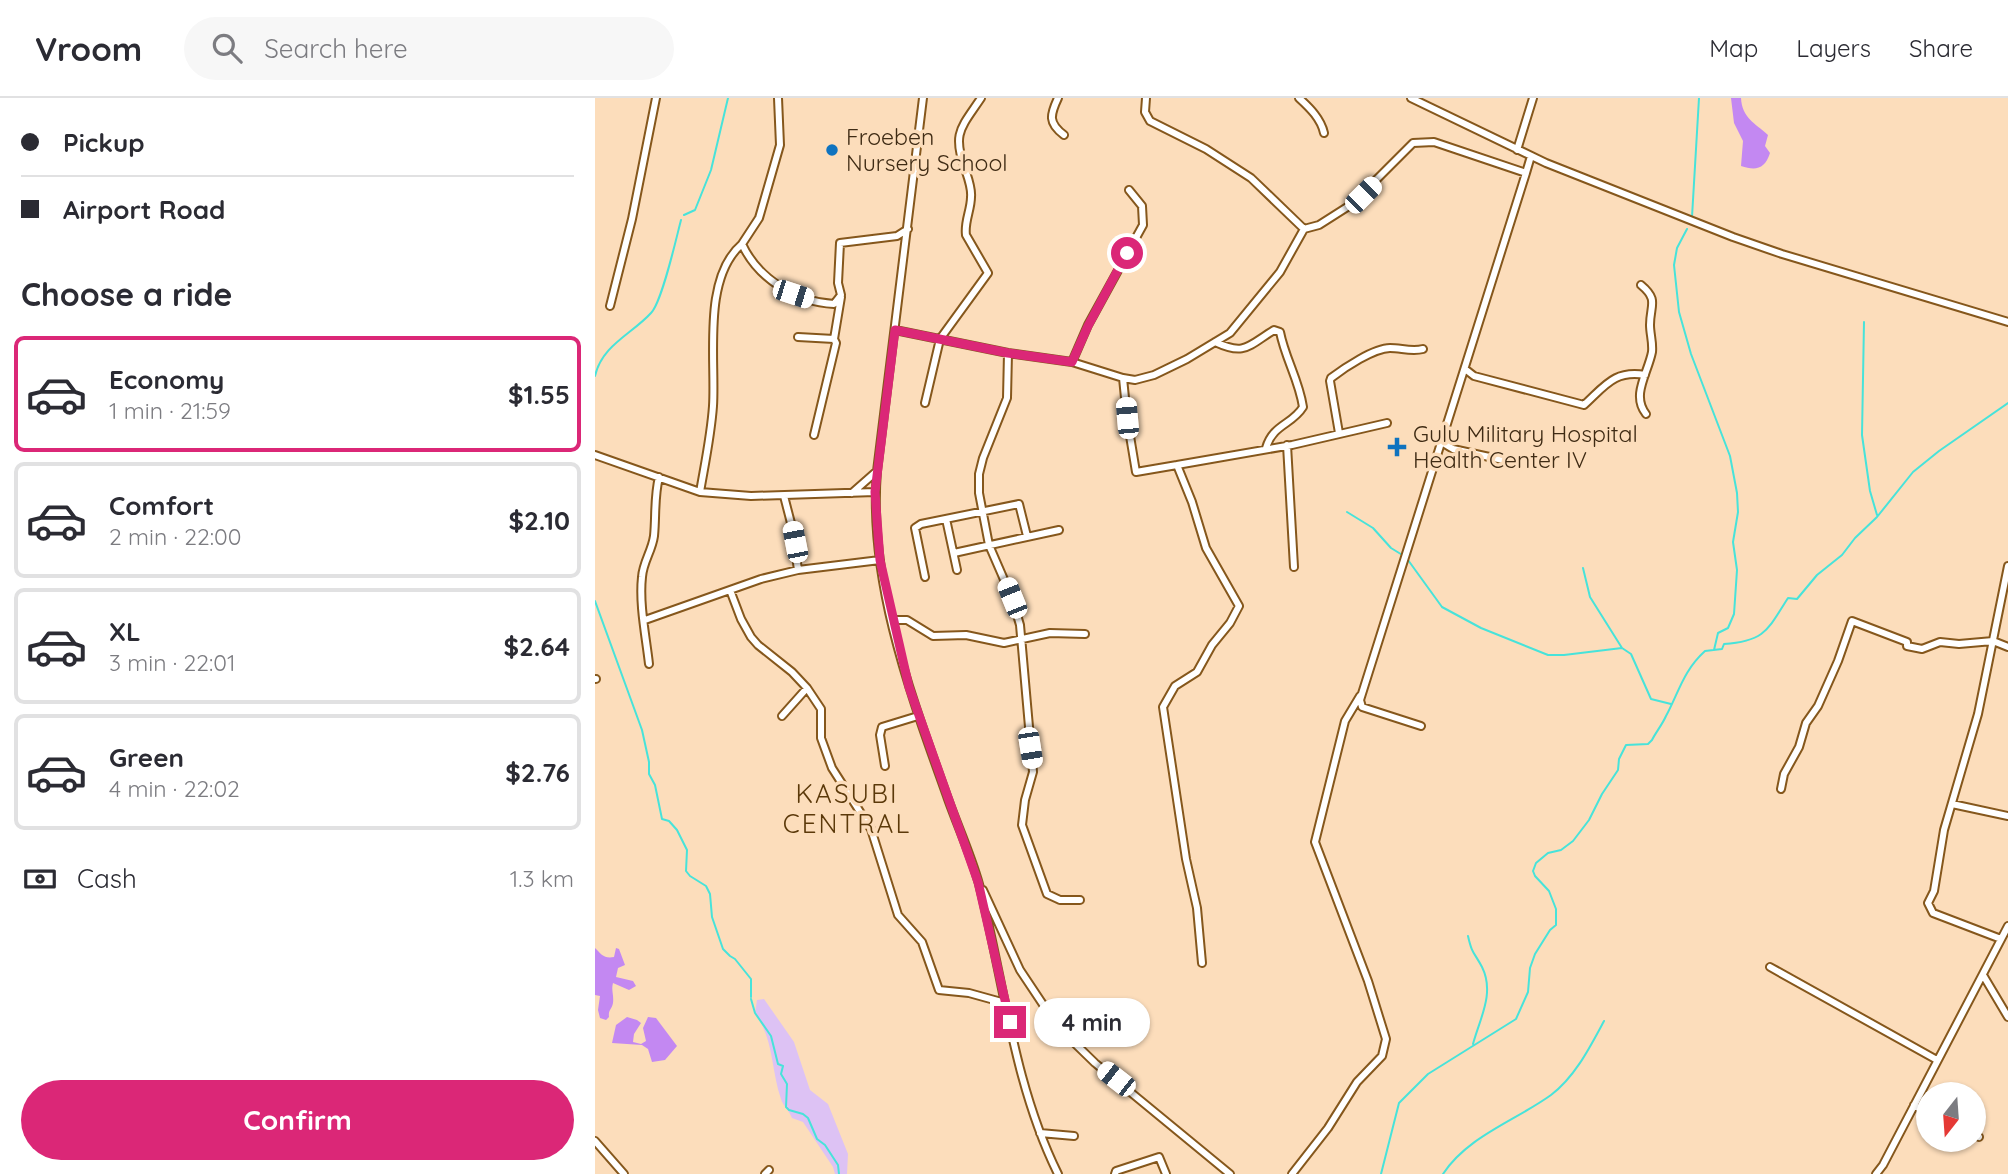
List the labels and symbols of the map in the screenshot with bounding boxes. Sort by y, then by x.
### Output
place label: Froeben Nursery School [846,122,1008,177]
marker: Froeben Nursery School [824,142,840,158]
car [1341,173,1386,217]
route start [1111,237,1143,269]
car [770,278,817,310]
car [1115,396,1140,440]
place label: Gulu Military Hospital Health Center IV [1413,419,1638,474]
marker: Gulu Military Hospital Health Center IV [1387,437,1407,457]
car [781,519,810,565]
car [995,575,1030,621]
car [1017,726,1044,770]
district label: KASUBI CENTRAL [783,777,911,840]
callout: 4 min [1035,998,1150,1046]
route end [994,1006,1026,1038]
car [1093,1058,1140,1100]
north arrow [1916,1082,1986,1152]

